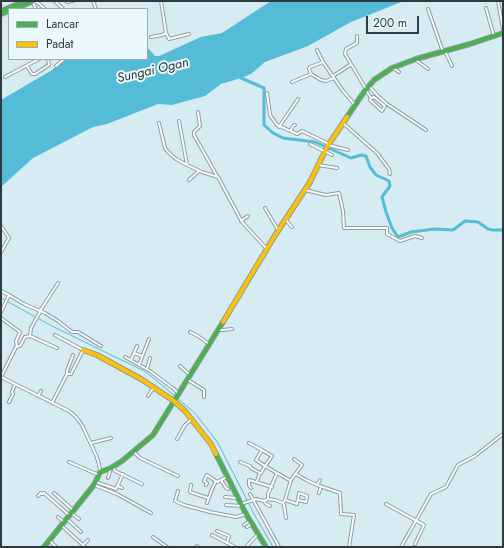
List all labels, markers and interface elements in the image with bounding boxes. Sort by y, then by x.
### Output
legend [8,8,148,60]
scale bar [368,8,421,34]
text: 200 m [373,14,407,32]
text: Lancar [46,15,79,33]
text: Padat [46,35,73,53]
water label: Sungai Ogan [116,55,190,87]

